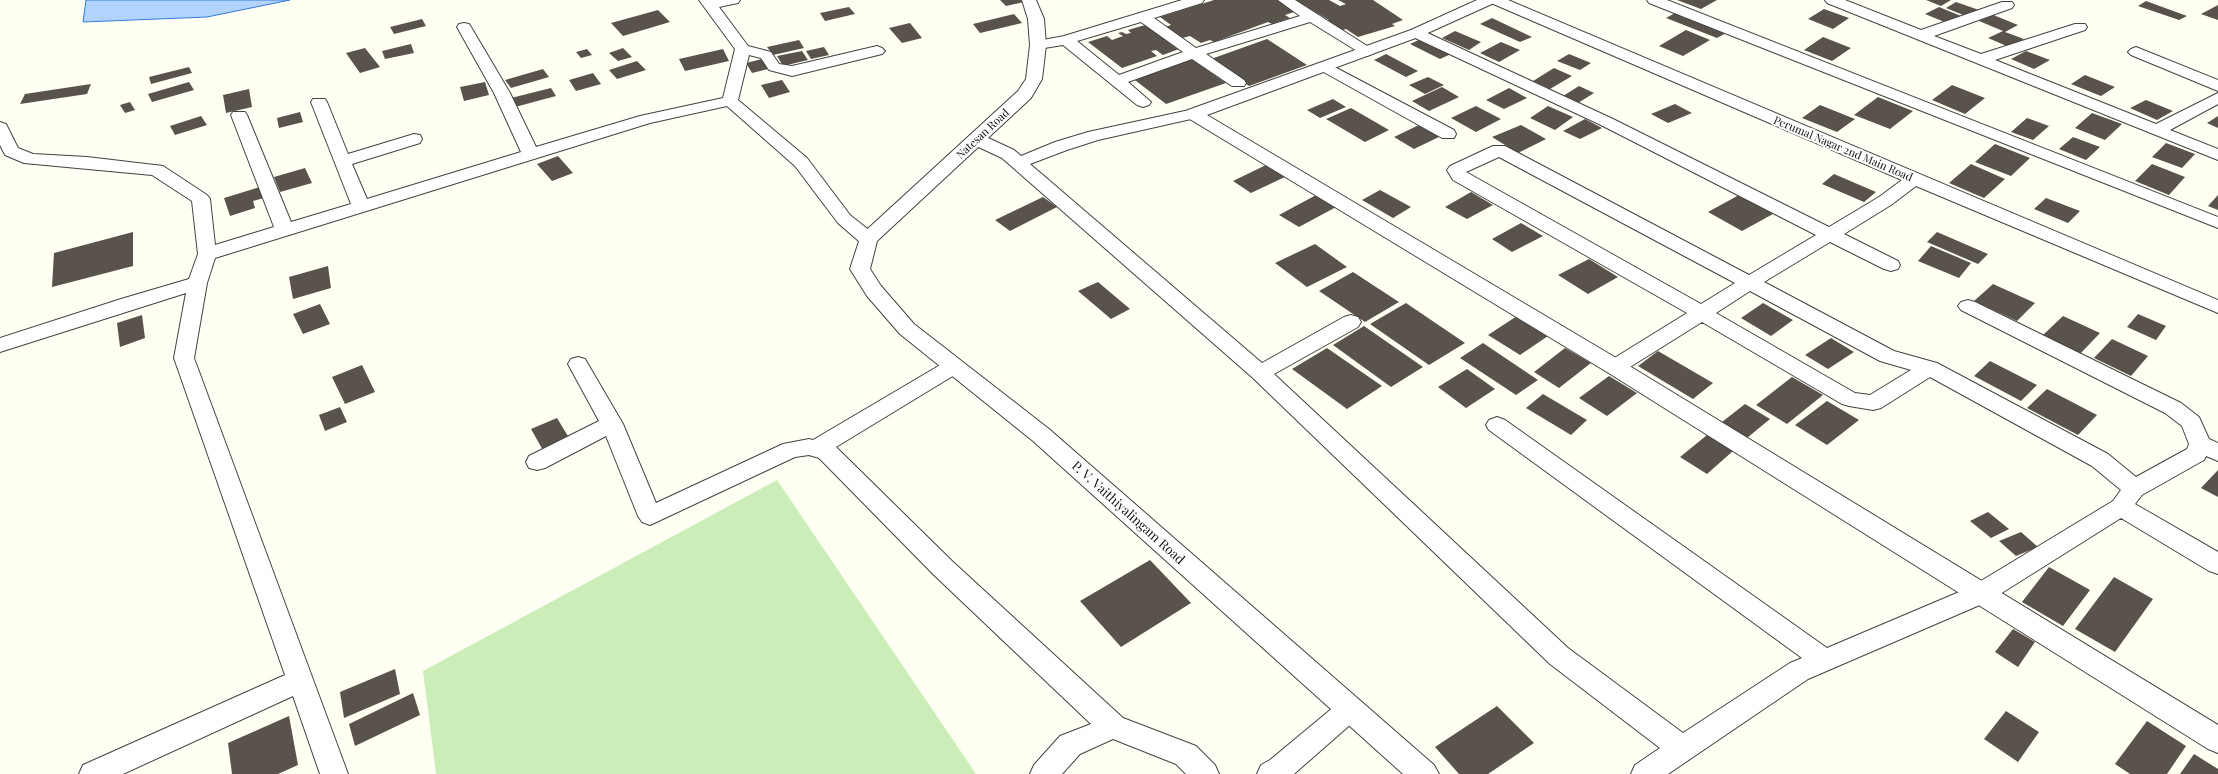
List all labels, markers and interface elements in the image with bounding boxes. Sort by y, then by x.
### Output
street label: Natesan Road [954,106,1012,162]
street label: Perumal Nagar 2nd Main Road [1772,114,1914,184]
street label: P. V. Vaithiyalingam Road [1068,458,1188,568]

